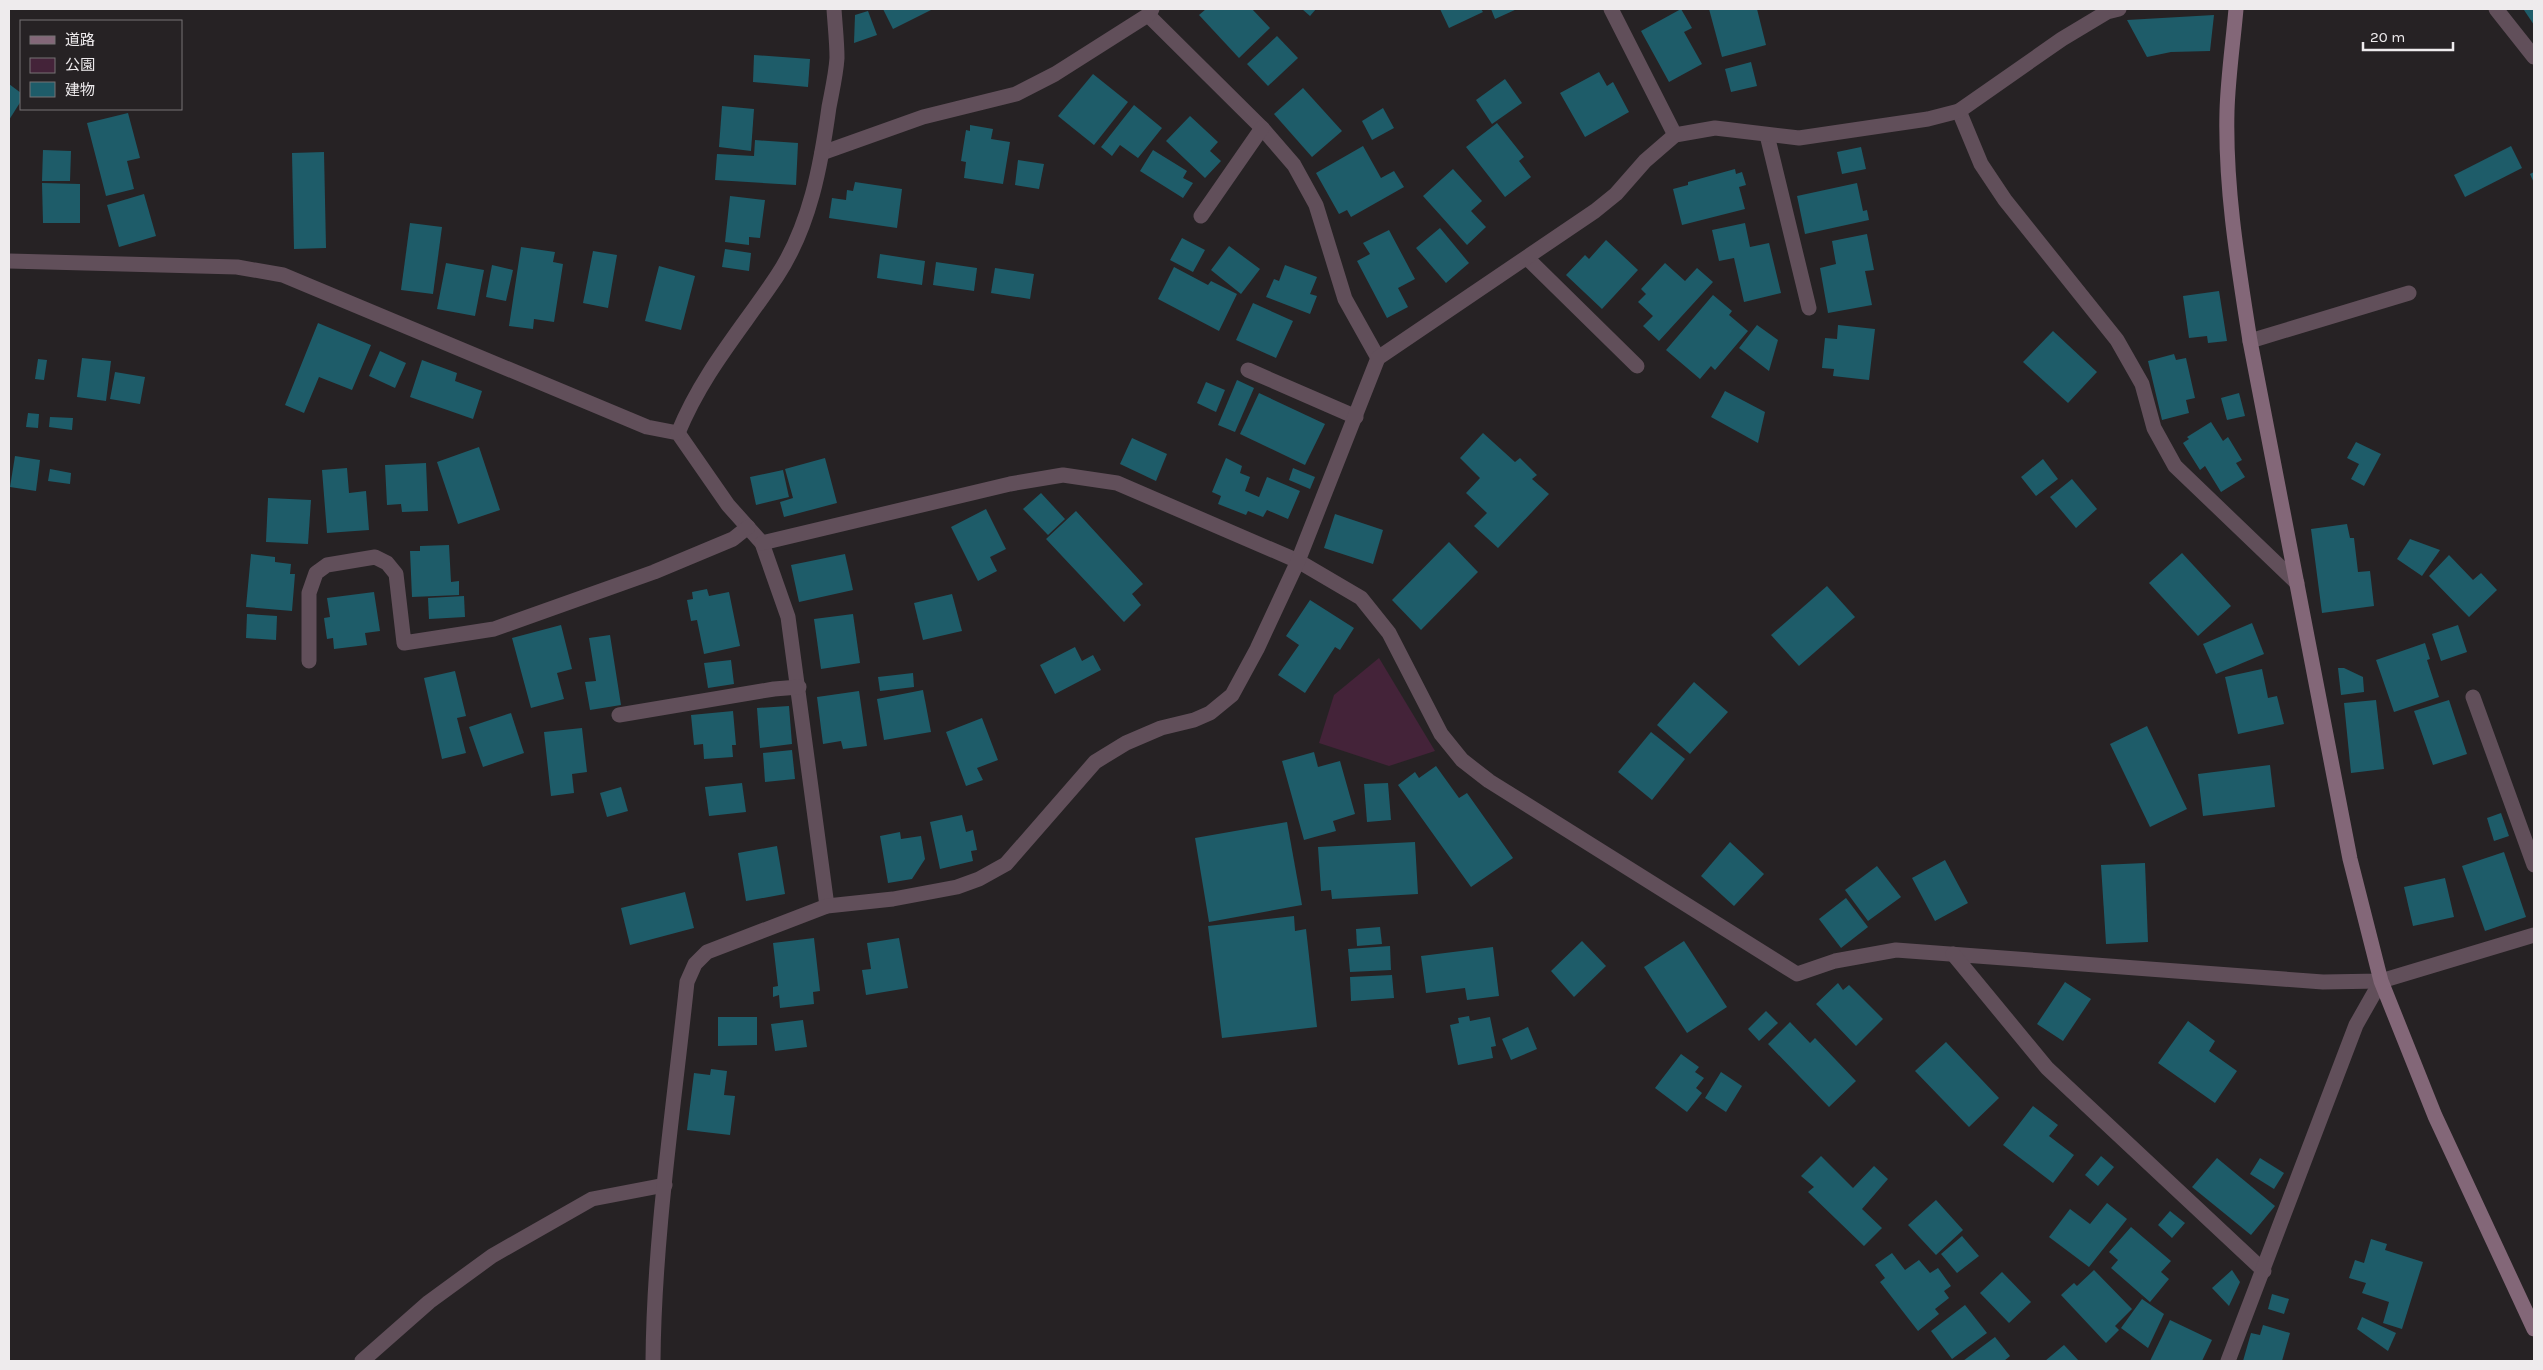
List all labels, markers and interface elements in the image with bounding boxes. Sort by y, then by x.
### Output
legend [20,20,182,110]
scale bar [2363,20,2453,52]
text: 20 m [2370,28,2405,46]
text: 道路 [65,31,95,49]
text: 公園 [65,56,95,74]
text: 建物 [65,81,95,99]

